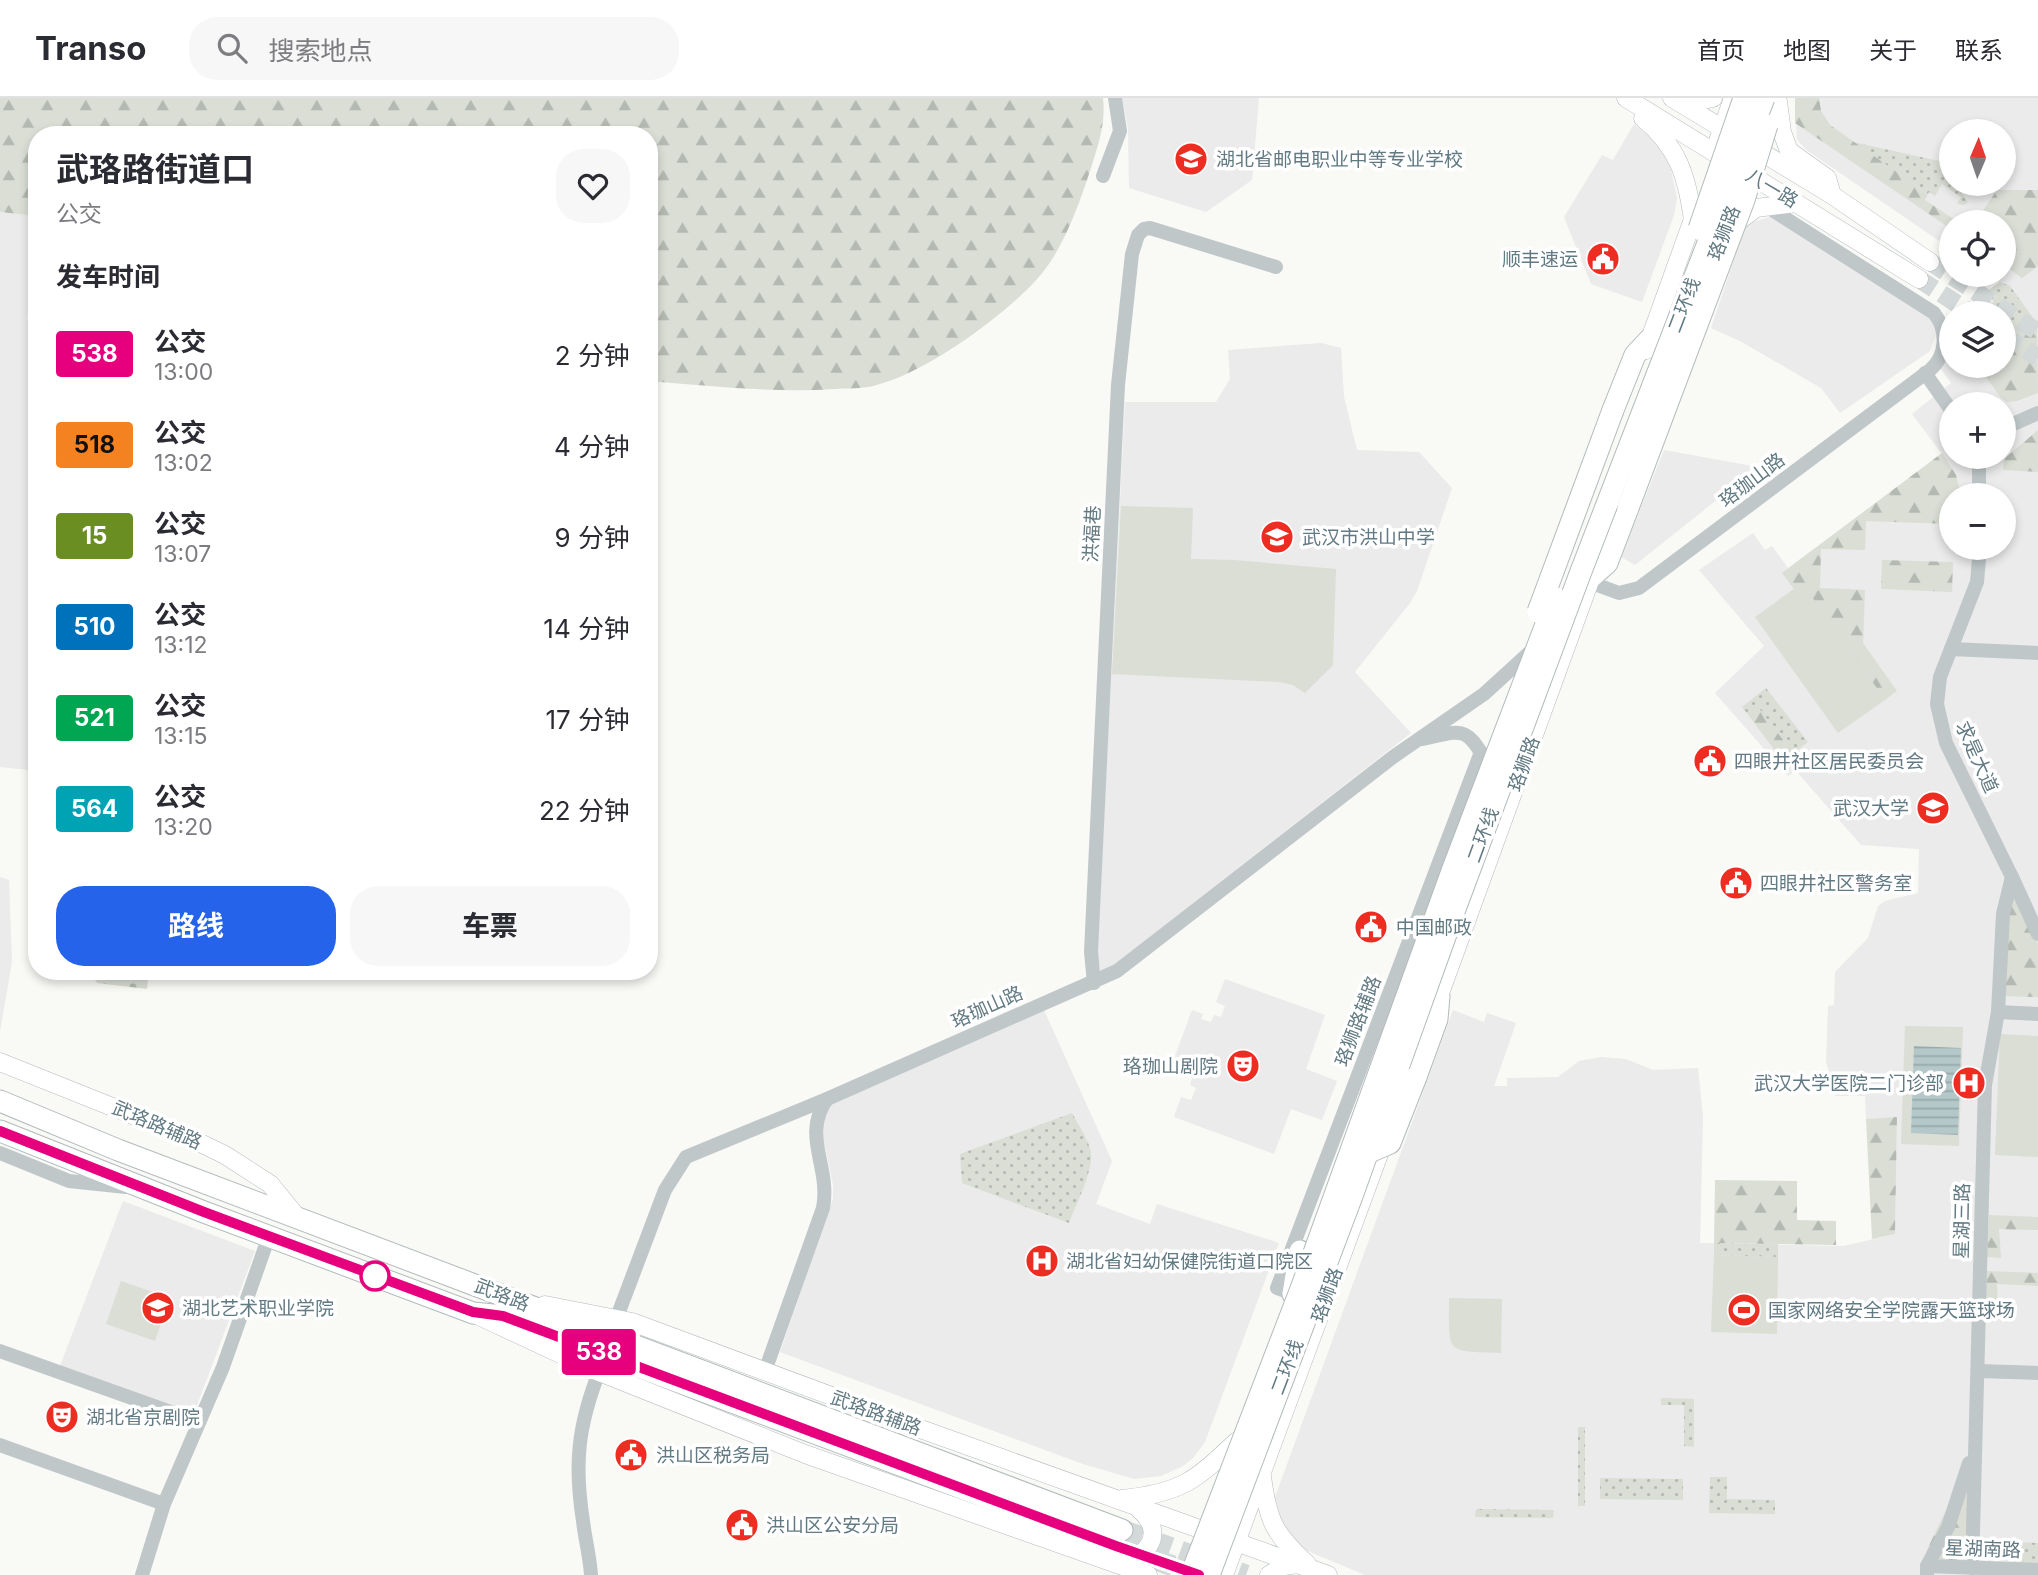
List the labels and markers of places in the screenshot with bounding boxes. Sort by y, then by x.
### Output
school or university icon: 湖北省邮电职业中等专业学校 [1172,140,1210,178]
place label: 湖北省邮电职业中等专业学校 [1216,148,1463,171]
public building icon: 顺丰速运 [1584,240,1622,278]
place label: 顺丰速运 [1502,248,1578,271]
school or university icon: 武汉市洪山中学 [1258,518,1296,556]
place label: 武汉市洪山中学 [1302,526,1435,549]
public building icon: 四眼井社区居民委员会 [1691,742,1729,780]
place label: 四眼井社区居民委员会 [1734,750,1924,773]
school or university icon: 武汉大学 [1914,789,1952,827]
place label: 武汉大学 [1833,797,1909,820]
public building icon: 四眼井社区警务室 [1717,864,1755,902]
place label: 四眼井社区警务室 [1760,872,1912,895]
public building icon: 中国邮政 [1352,908,1390,946]
place label: 中国邮政 [1396,916,1472,939]
theatre icon: 珞珈山剧院 [1224,1047,1262,1085]
place label: 珞珈山剧院 [1123,1055,1218,1078]
hospital icon: 武汉大学医院二门诊部 [1950,1064,1988,1102]
place label: 武汉大学医院二门诊部 [1754,1072,1944,1095]
hospital icon: 湖北省妇幼保健院街道口院区 [1023,1242,1061,1280]
place label: 湖北省妇幼保健院街道口院区 [1066,1250,1313,1273]
unlabelled marker [360,1261,390,1291]
school or university icon: 湖北艺术职业学院 [139,1289,177,1327]
sports icon: 国家网络安全学院露天篮球场 [1725,1291,1763,1329]
place label: 湖北艺术职业学院 [182,1297,334,1320]
place label: 国家网络安全学院露天篮球场 [1768,1299,2015,1322]
theatre icon: 湖北省京剧院 [43,1398,81,1436]
place label: 湖北省京剧院 [86,1406,200,1429]
public building icon: 洪山区税务局 [612,1436,650,1474]
place label: 洪山区税务局 [656,1444,770,1467]
public building icon: 洪山区公安分局 [723,1506,761,1544]
place label: 洪山区公安分局 [766,1514,899,1537]

